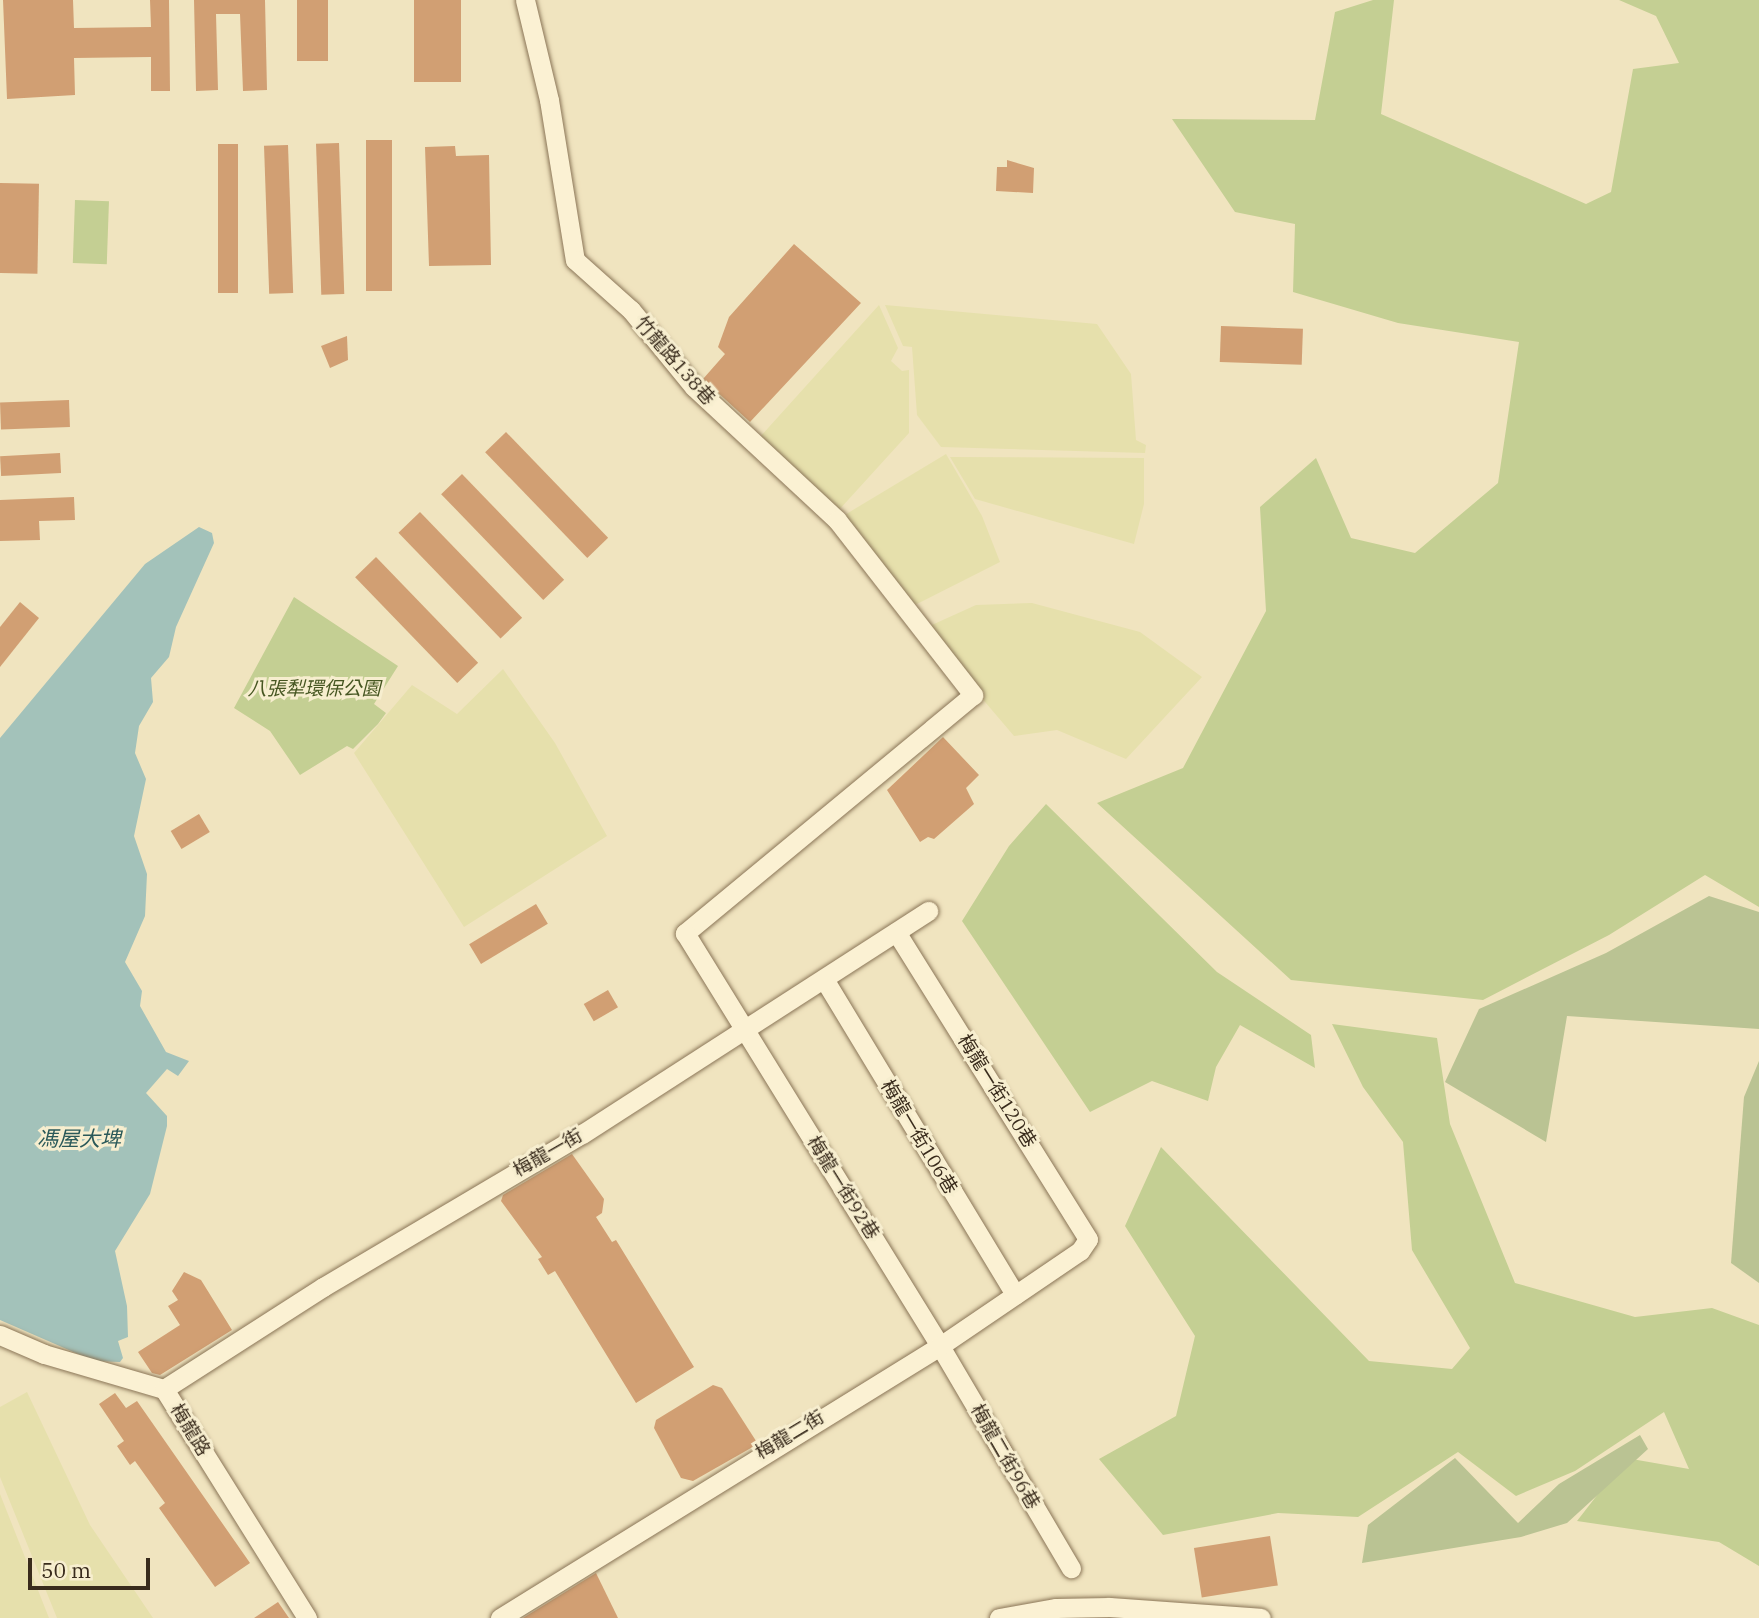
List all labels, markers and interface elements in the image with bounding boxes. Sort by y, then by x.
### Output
street label: 竹龍路138巷 [630,312,720,410]
park label: 八張犁環保公園 [248,678,380,700]
street label: 梅龍一街120巷 [953,1030,1041,1152]
street label: 梅龍一街106巷 [876,1076,962,1198]
street label: 梅龍一街 [509,1124,587,1182]
water label: 馮屋大埤 [37,1125,121,1151]
street label: 梅龍一街92巷 [802,1132,884,1244]
street label: 梅龍路 [165,1400,215,1460]
street label: 梅龍二街96巷 [966,1400,1044,1514]
street label: 梅龍二街 [752,1406,828,1464]
scale bar [32,1544,154,1588]
text: 50 m [41,1556,91,1584]

